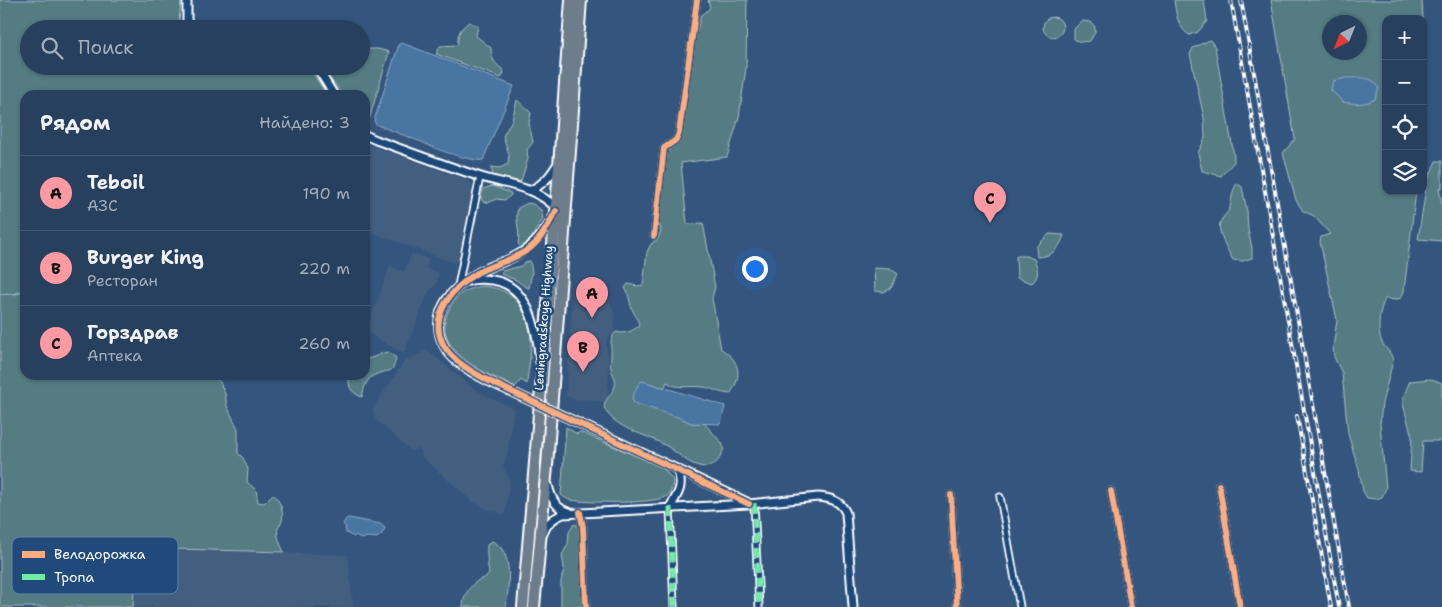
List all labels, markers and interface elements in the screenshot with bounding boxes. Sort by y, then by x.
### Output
north arrow [1322,15,1367,60]
map controls [1382,15,1427,195]
button: + [1382,15,1427,60]
search box [20,20,370,75]
icon: search [38,34,66,62]
text: Поиск [78,35,133,60]
button: − [1382,60,1427,105]
button: locate [1382,105,1427,150]
text: Рядом [40,109,110,137]
text: Найдено: 3 [259,112,350,133]
button: layers [1382,150,1427,195]
text: Teboil [87,170,145,195]
pin: C [974,182,1006,223]
text: A [50,183,62,204]
text: 190 m [303,183,350,204]
text: АЗС [87,195,118,216]
text: Burger King [87,245,204,270]
street label: Leningradskoye Highway [531,245,557,391]
your location [742,256,768,282]
text: B [51,258,61,279]
text: 220 m [298,258,350,279]
text: Ресторан [87,270,158,291]
pin: A [576,277,608,318]
text: Горздрав [87,320,178,345]
pin: B [567,331,599,372]
text: C [51,333,61,354]
text: 260 m [298,333,350,354]
text: Аптека [87,345,142,366]
legend [12,537,178,594]
text: Велодорожка [54,545,146,563]
text: Тропа [54,568,95,586]

